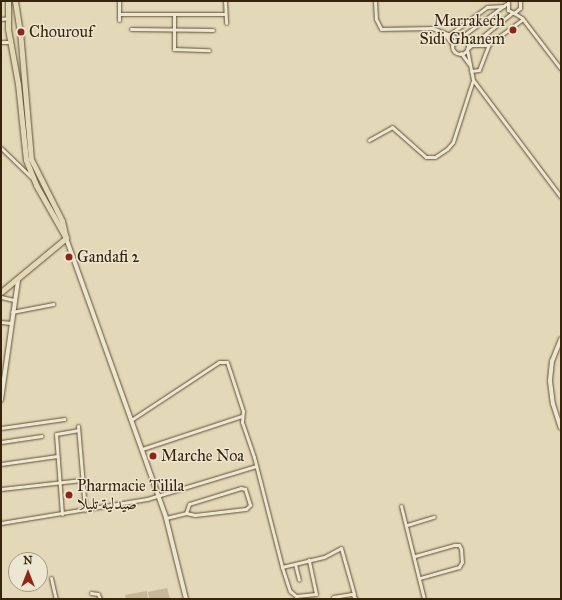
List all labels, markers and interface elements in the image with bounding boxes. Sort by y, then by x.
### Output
place label: Marrakech Sidi Ghanem [419,11,505,49]
place label: Chourouf [29,22,93,42]
marker: Marrakech Sidi Ghanem [508,25,518,35]
marker: Chourouf [16,27,26,37]
place label: Gandafi 2 [77,247,140,267]
marker: Gandafi 2 [64,252,74,262]
place label: Marche Noa [161,446,244,466]
marker: Marche Noa [148,451,158,461]
place label: Pharmacie Tilila صيدلية تليلا [77,476,184,514]
marker: Pharmacie Tilila صيدلية تليلا [64,490,74,500]
north arrow [8,552,48,592]
text: N [23,554,33,567]

